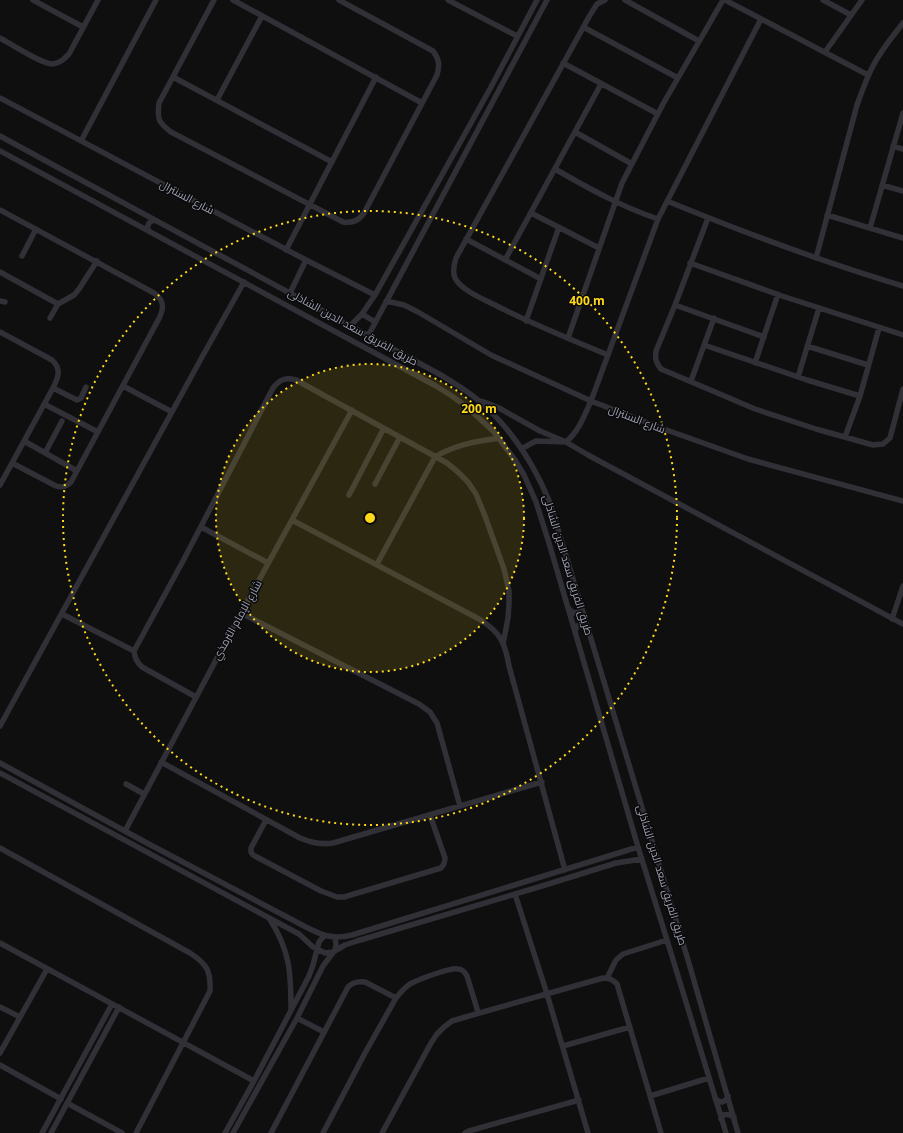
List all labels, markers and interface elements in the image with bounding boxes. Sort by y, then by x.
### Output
street label: شارع السنترال [157,176,217,218]
street label: طريق الفريق سعد الدين الشاذلى [286,285,421,369]
text: 400 m [569,292,605,309]
text: 200 m [461,400,497,417]
street label: شارع السنترال [606,401,668,437]
street label: طريق الفريق سعد الدين الشاذلى [540,493,597,637]
centre of rings [363,511,377,525]
street label: شارع الإمام الترمذي [208,577,267,664]
street label: طريق الفريق سعد الدين الشاذلى [634,803,691,947]

